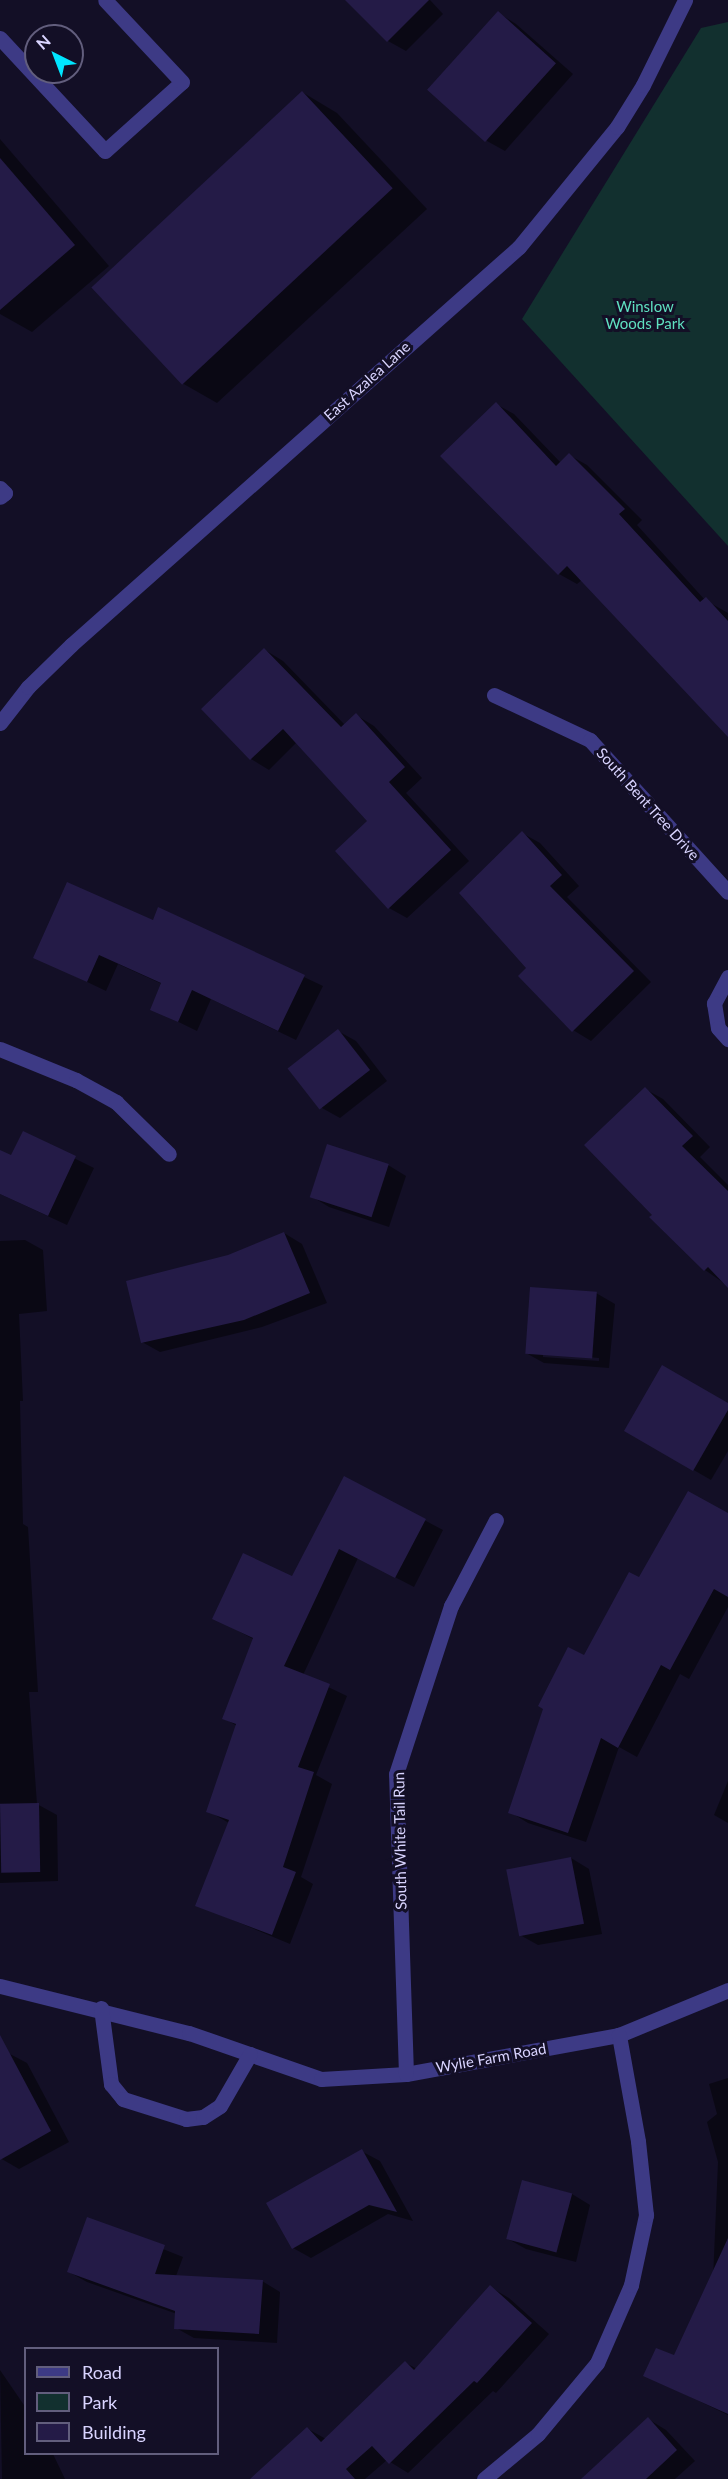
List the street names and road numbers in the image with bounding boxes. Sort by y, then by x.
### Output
street label: East Azalea Lane [320,337,414,425]
street label: South Bent Tree Drive [593,744,703,864]
street label: South White Tail Run [390,1772,410,1910]
street label: Wylie Farm Road [434,2039,548,2077]

